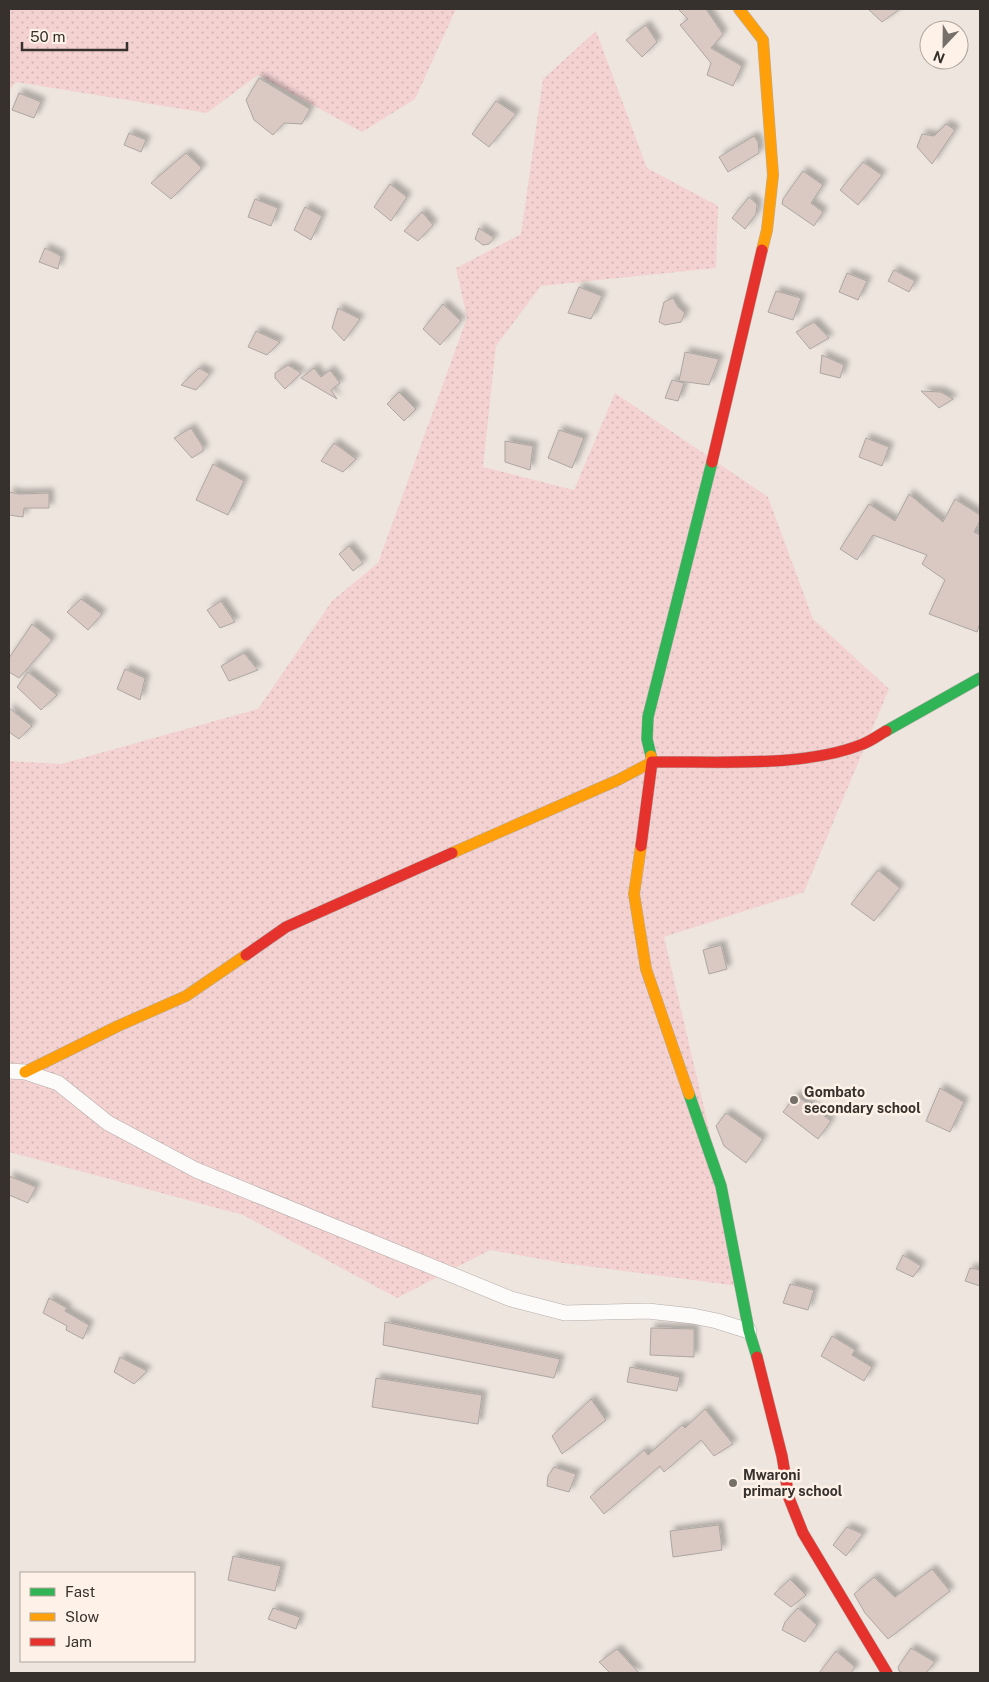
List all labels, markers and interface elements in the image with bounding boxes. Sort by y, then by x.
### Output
scale bar [22,20,128,52]
north arrow [919,20,969,70]
text: 50 m [30,28,65,45]
text: N [931,48,947,67]
place label: Gombato secondary school [804,1084,921,1116]
marker: Gombato secondary school [788,1094,800,1106]
place label: Mwaroni primary school [743,1467,843,1499]
marker: Mwaroni primary school [727,1477,739,1489]
legend [20,1572,195,1662]
text: Fast [65,1583,95,1600]
text: Slow [65,1608,100,1625]
text: Jam [65,1633,92,1650]

